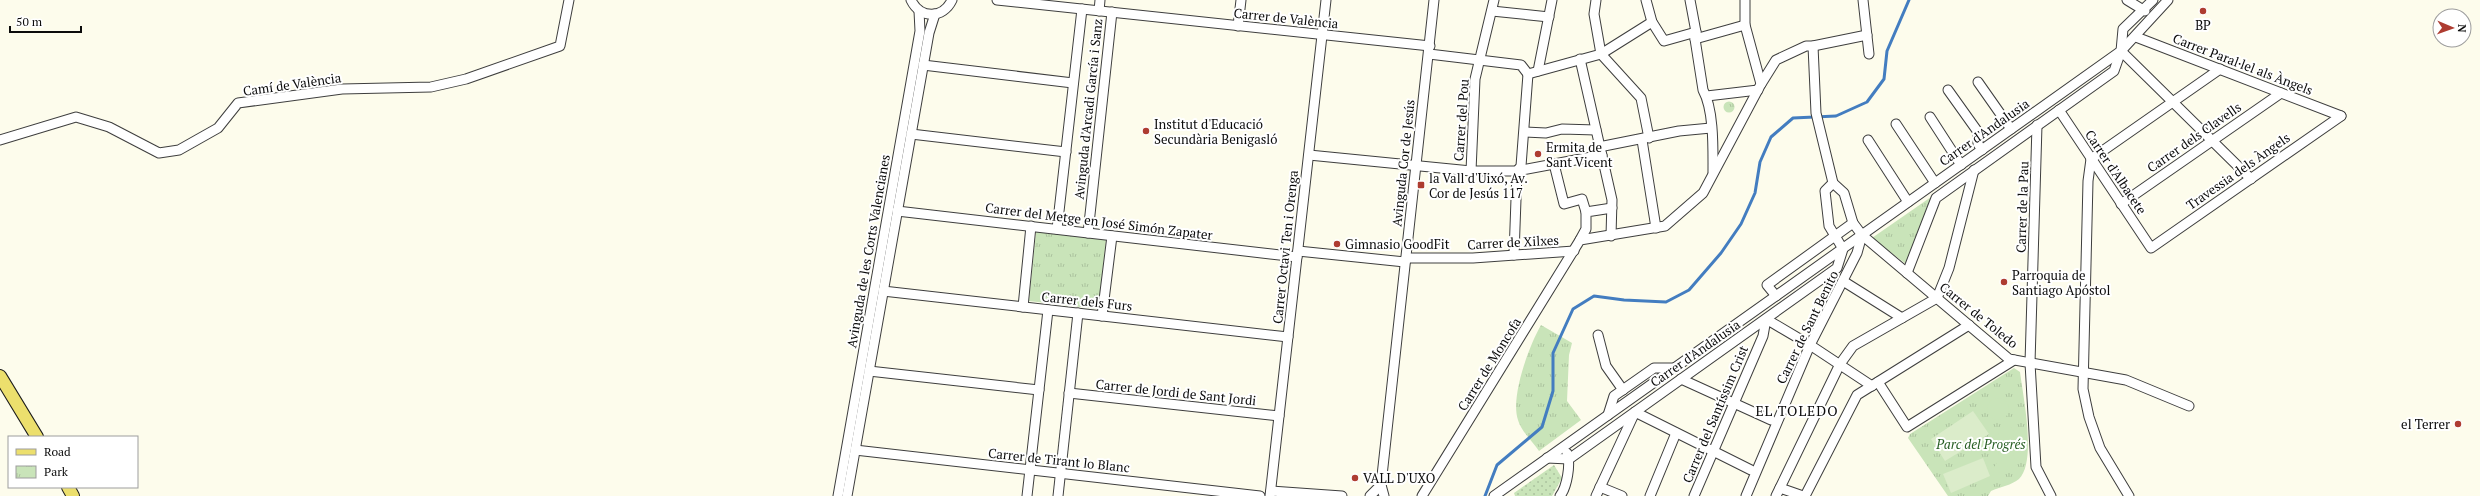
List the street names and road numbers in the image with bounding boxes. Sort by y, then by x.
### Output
street label: Carrer de València [1233,4,1340,32]
street label: Avinguda d'Arcadi García i Sanz [1070,18,1106,200]
street label: Carrer Paral·lel als Àngels [2170,29,2316,99]
street label: Camí de València [242,68,343,100]
street label: Carrer del Pou [1449,78,1473,162]
street label: Carrer d'Andalusia [1935,94,2033,170]
street label: Carrer dels Clavells [2143,98,2245,176]
street label: Avinguda Cor de Jesús [1387,99,1419,227]
street label: Carrer d'Albacete [2081,126,2151,218]
street label: Travessia dels Àngels [2183,128,2293,214]
street label: Avinguda de les Corts Valencianes [842,153,894,349]
street label: Carrer de la Pau [2011,160,2033,253]
street label: Carrer Octavi Ten i Orenga [1268,169,1302,325]
street label: Carrer del Metge en José Simón Zapater [984,198,1214,244]
street label: Carrer de Xilxes [1467,231,1559,253]
street label: Carrer de Sant Benito [1772,267,1842,387]
street label: Carrer de Toledo [1936,278,2022,352]
street label: Carrer dels Furs [1041,287,1133,315]
street label: Carrer de Moncofa [1453,314,1525,414]
street label: Carrer d'Andalusia [1646,315,1744,391]
street label: Carrer del Santíssim Crist [1678,342,1752,486]
street label: Carrer de Jordi de Sant Jordi [1095,375,1257,409]
street label: Carrer de Tirant lo Blanc [987,444,1131,476]

